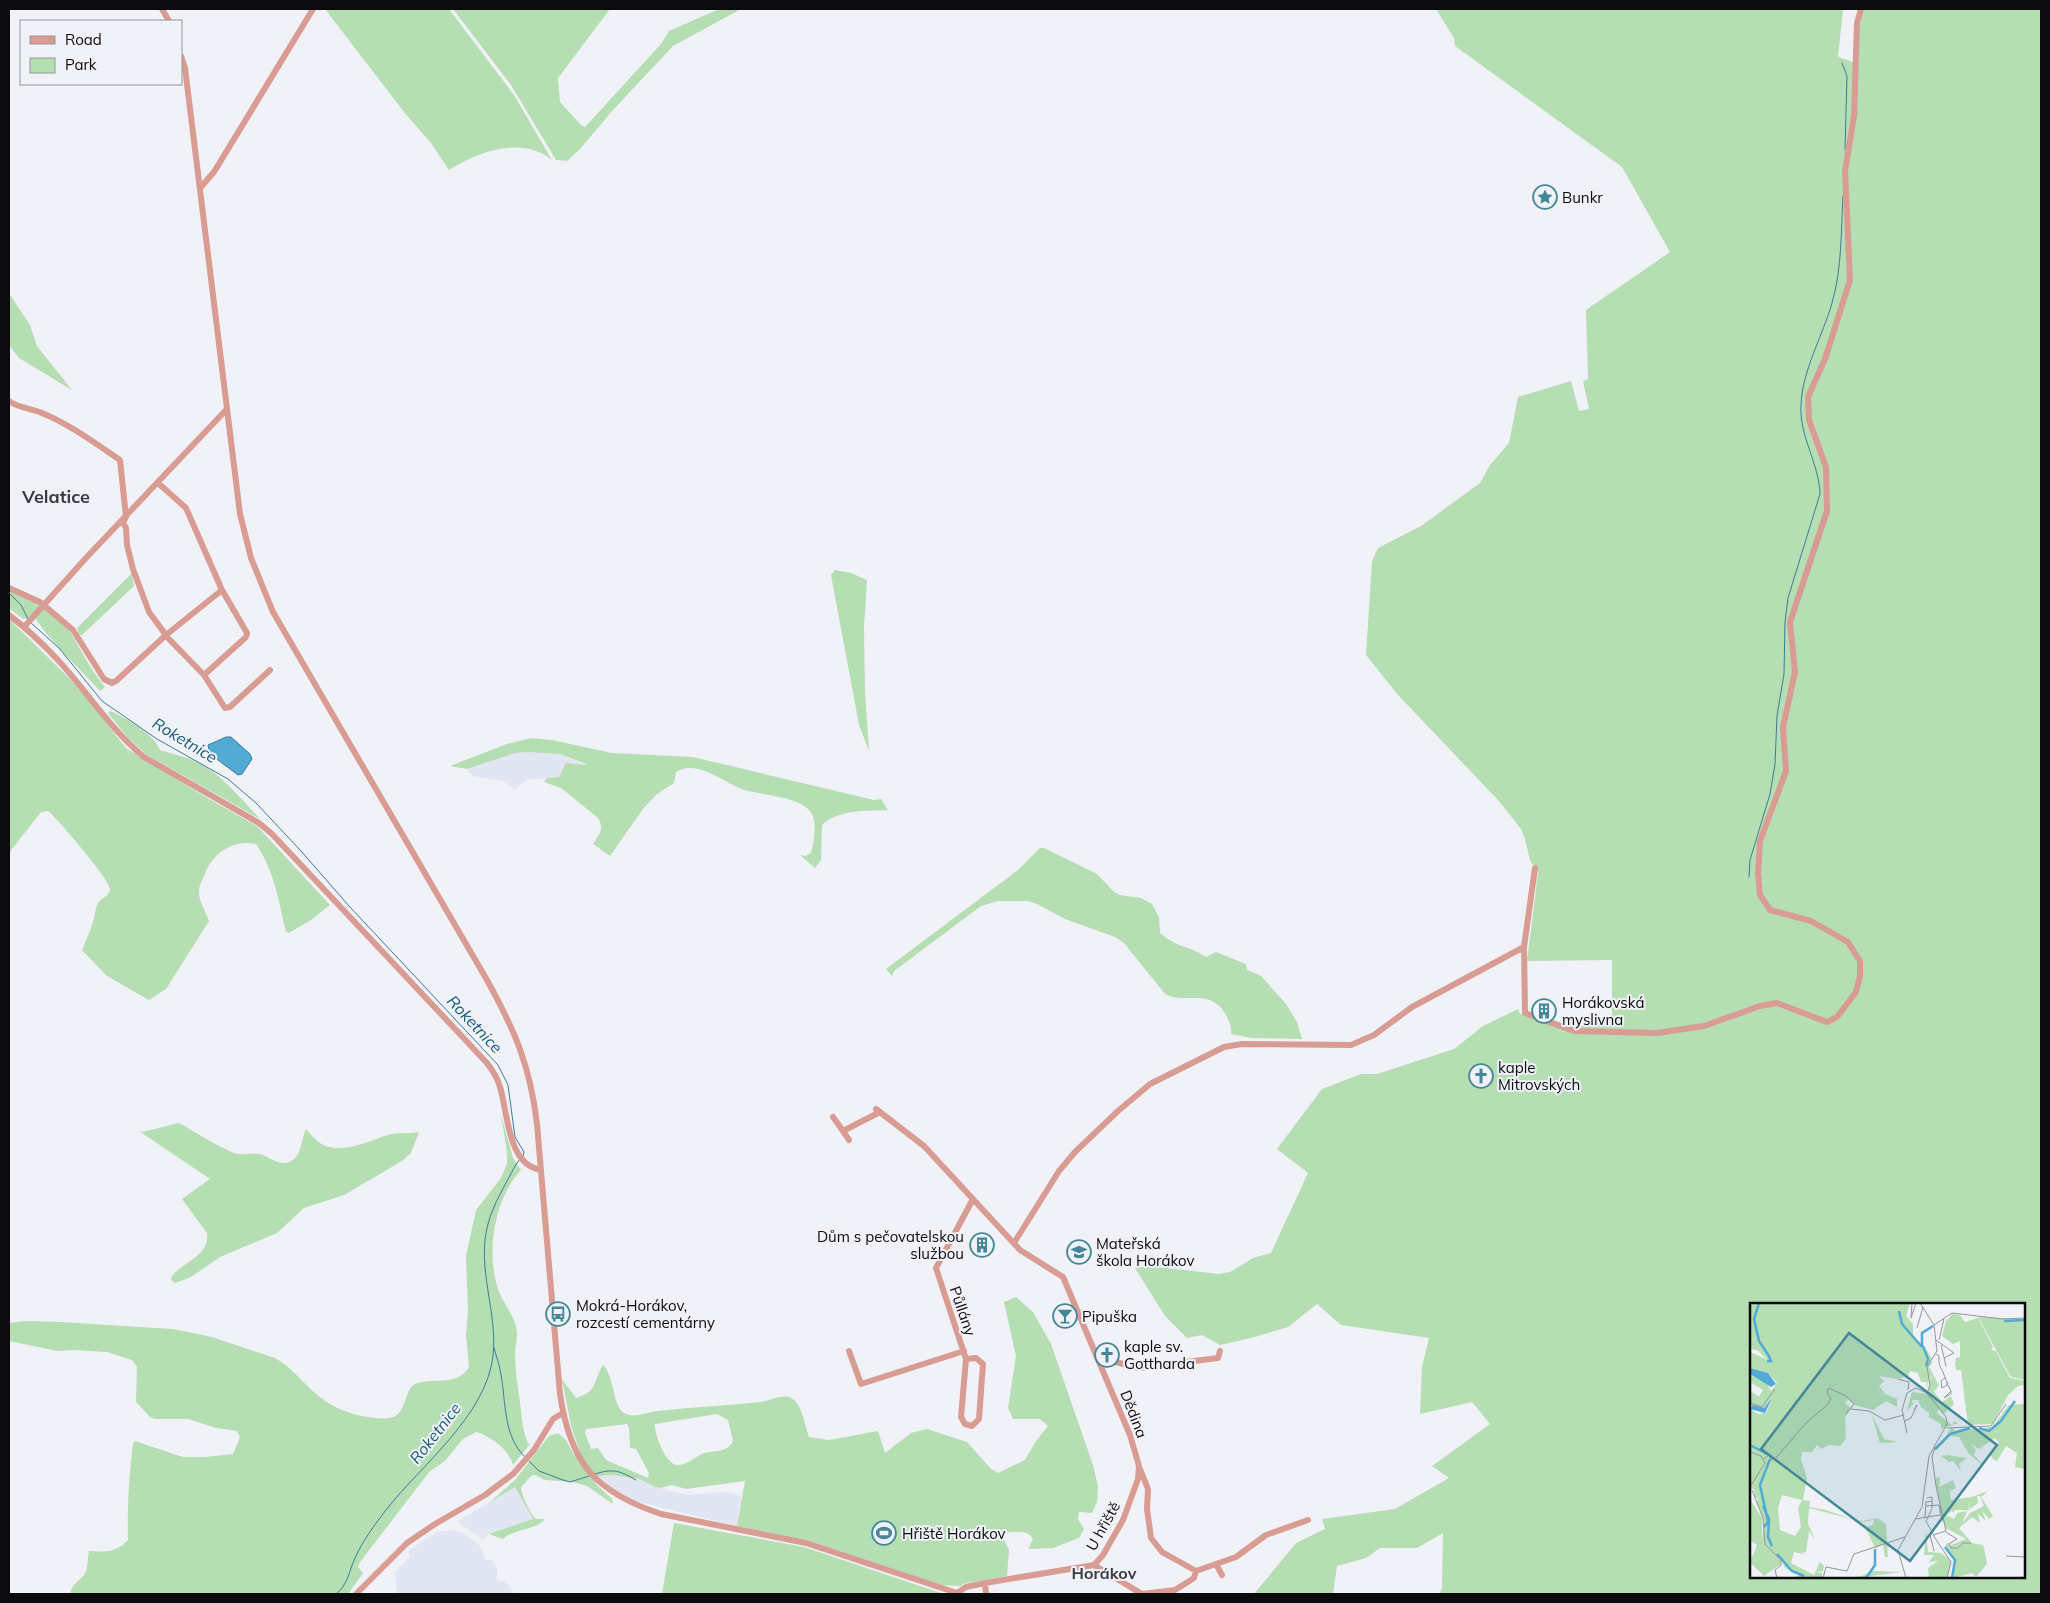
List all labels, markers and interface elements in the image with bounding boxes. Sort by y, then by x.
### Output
legend [20,20,182,85]
text: Road [65,30,102,49]
text: Park [65,55,97,74]
place icon: Bunkr [1532,184,1558,210]
place label: Bunkr [1562,188,1603,207]
district label: Velatice [21,485,90,508]
water label: Roketnice [149,713,221,767]
water label: Roketnice [443,991,507,1057]
place label: Horákovská myslivna [1562,993,1644,1029]
building icon: Horákovská myslivna [1531,998,1557,1024]
place label: kaple Mitrovských [1498,1058,1580,1094]
church icon: kaple Mitrovských [1468,1063,1494,1089]
place label: Dům s pečovatelskou službou [817,1227,964,1263]
building icon: Dům s pečovatelskou službou [969,1232,995,1258]
place label: Mateřská škola Horákov [1096,1234,1195,1270]
school or university icon: Mateřská škola Horákov [1066,1239,1092,1265]
street label: Půllány [946,1284,980,1338]
place label: Mokrá-Horákov, rozcestí cementárny [576,1296,715,1332]
bus stop icon: Mokrá-Horákov, rozcestí cementárny [545,1301,571,1327]
bar icon: Pipuška [1052,1303,1078,1329]
inset map [1750,1303,2025,1578]
place label: Pipuška [1082,1307,1137,1326]
place label: kaple sv. Gottharda [1124,1337,1195,1373]
church icon: kaple sv. Gottharda [1094,1342,1120,1368]
street label: Dědina [1116,1387,1152,1441]
water label: Roketnice [405,1398,465,1468]
street label: U hřiště [1082,1498,1124,1554]
sports icon: Hřiště Horákov [871,1520,897,1546]
place label: Hřiště Horákov [902,1524,1006,1543]
district label: Horákov [1072,1563,1137,1583]

